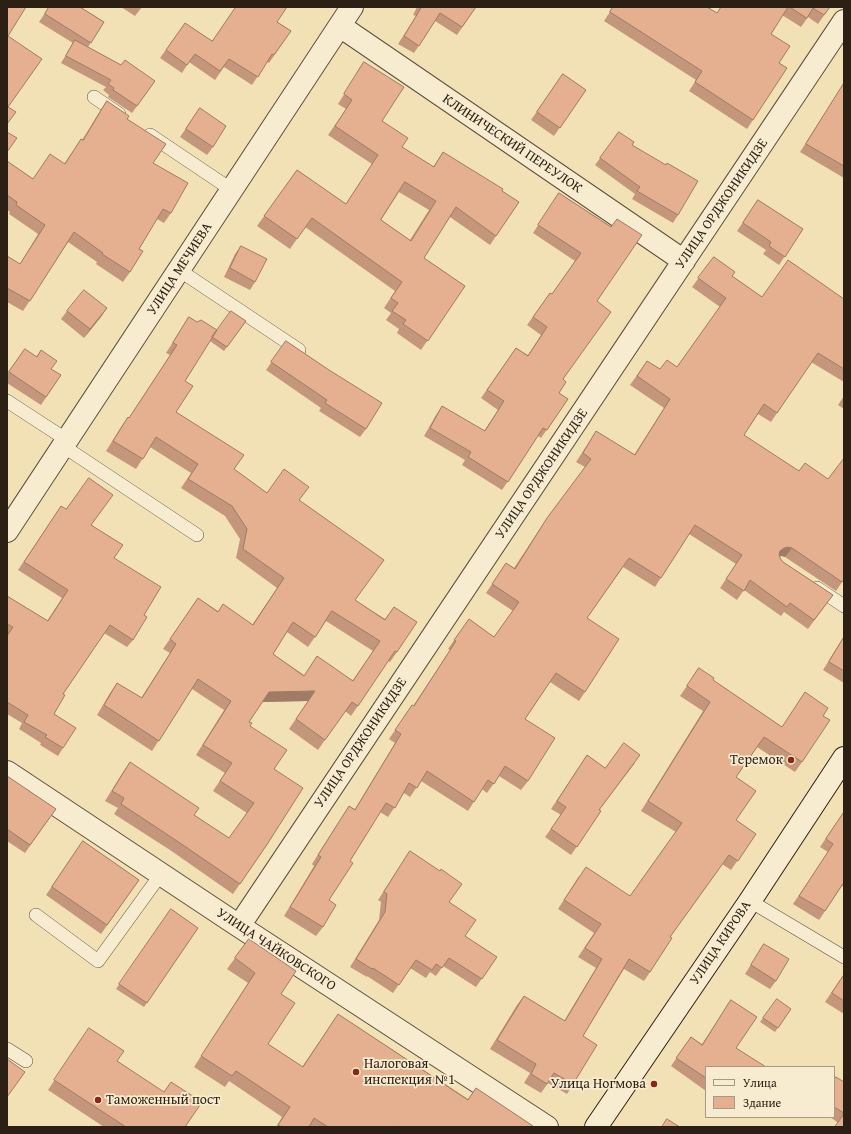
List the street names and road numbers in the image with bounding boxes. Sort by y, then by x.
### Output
street label: КЛИНИЧЕСКИЙ ПЕРЕУЛОК [439,91,585,197]
street label: УЛИЦА ОРДЖОНИКИДЗЕ [672,136,772,272]
street label: УЛИЦА МЕЧИЕВА [144,220,216,318]
street label: УЛИЦА ОРДЖОНИКИДЗЕ [492,406,592,542]
street label: УЛИЦА ОРДЖОНИКИДЗЕ [311,675,411,811]
street label: УЛИЦА КИРОВА [687,898,755,988]
street label: УЛИЦА ЧАЙКОВСКОГО [213,905,339,995]

